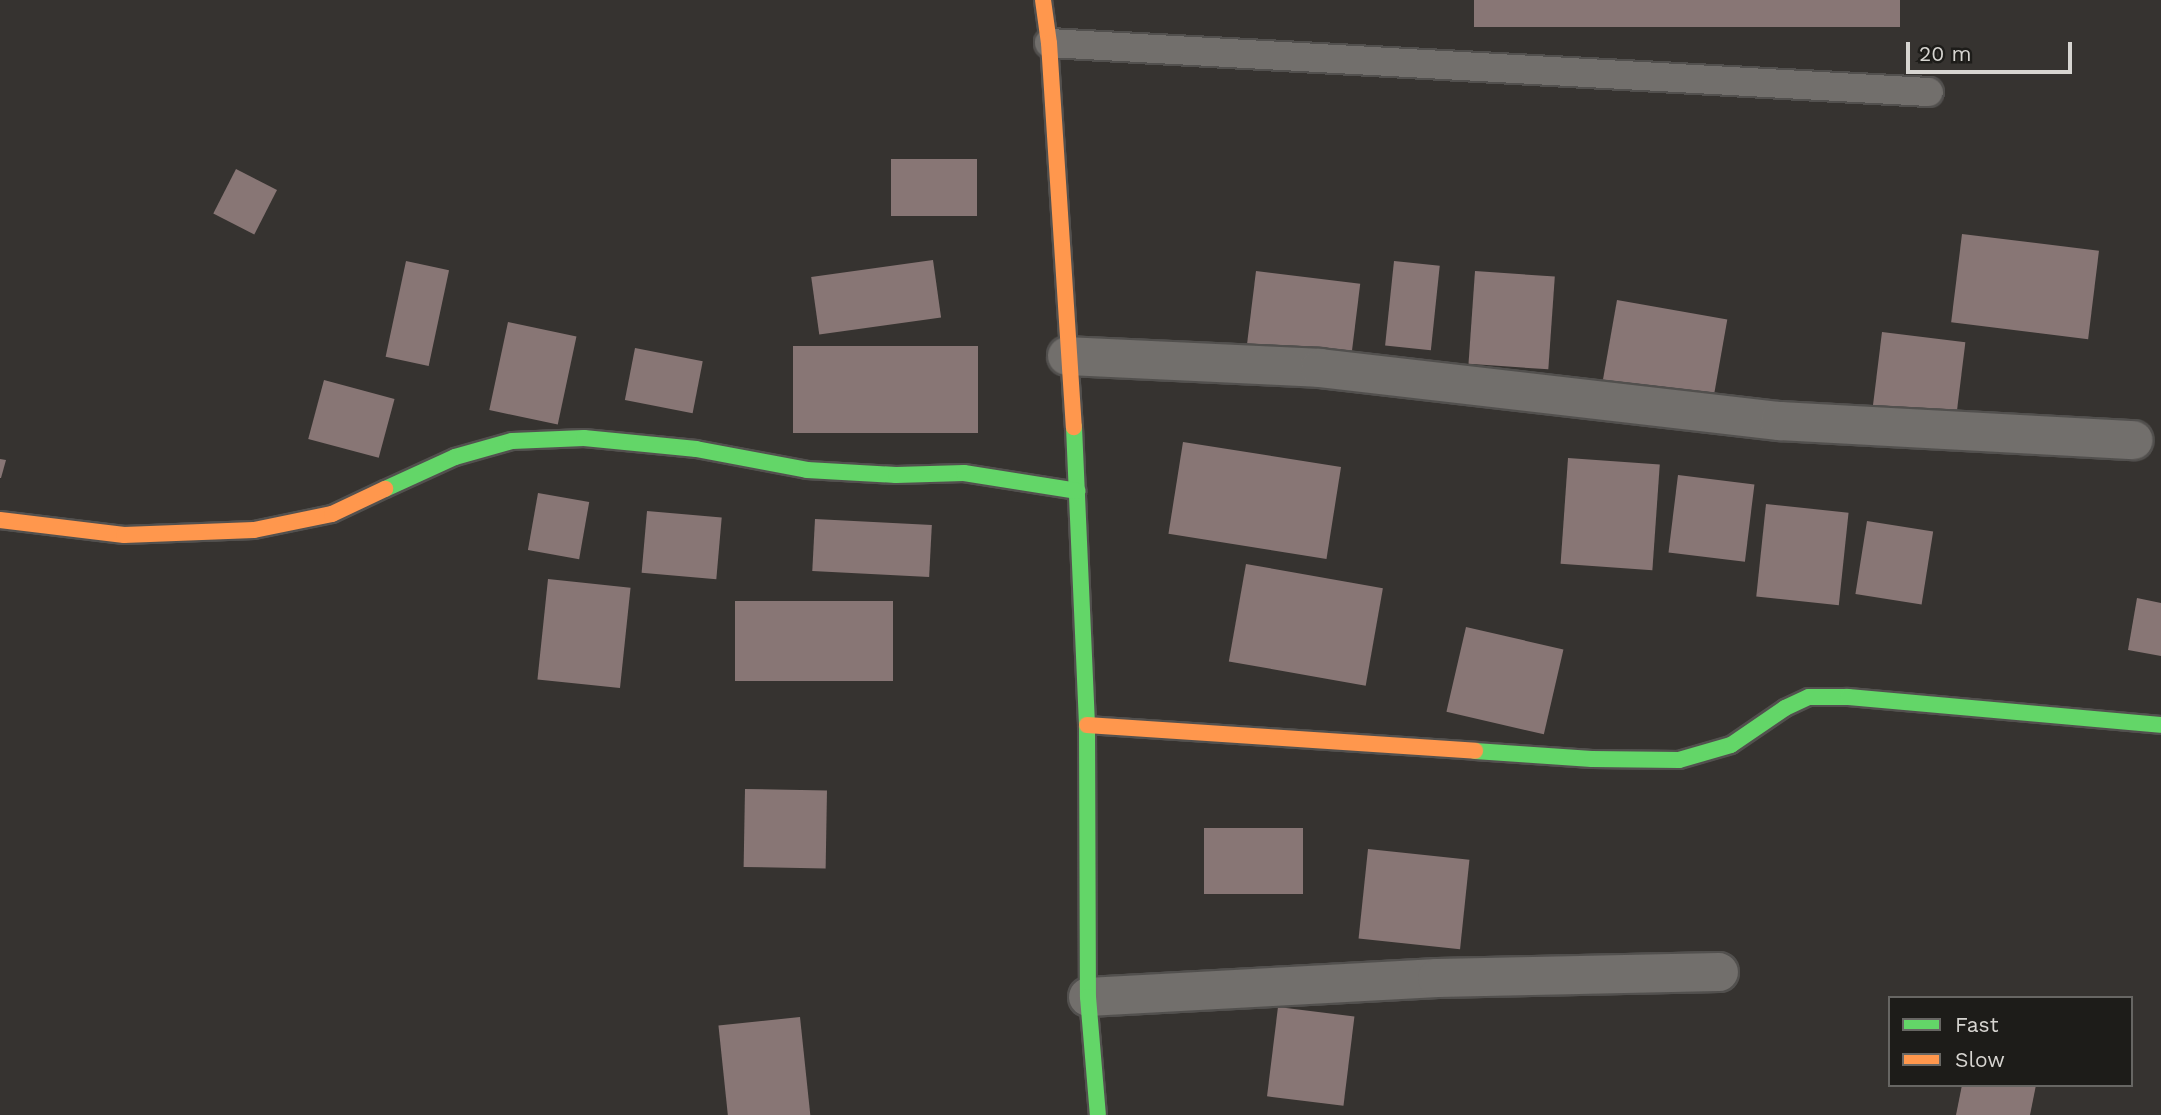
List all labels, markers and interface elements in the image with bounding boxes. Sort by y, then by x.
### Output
scale bar [1909,28,2075,72]
text: 20 m [1919,41,1971,66]
legend [1888,996,2133,1087]
text: Fast [1955,1012,1999,1037]
text: Slow [1955,1047,2005,1072]

